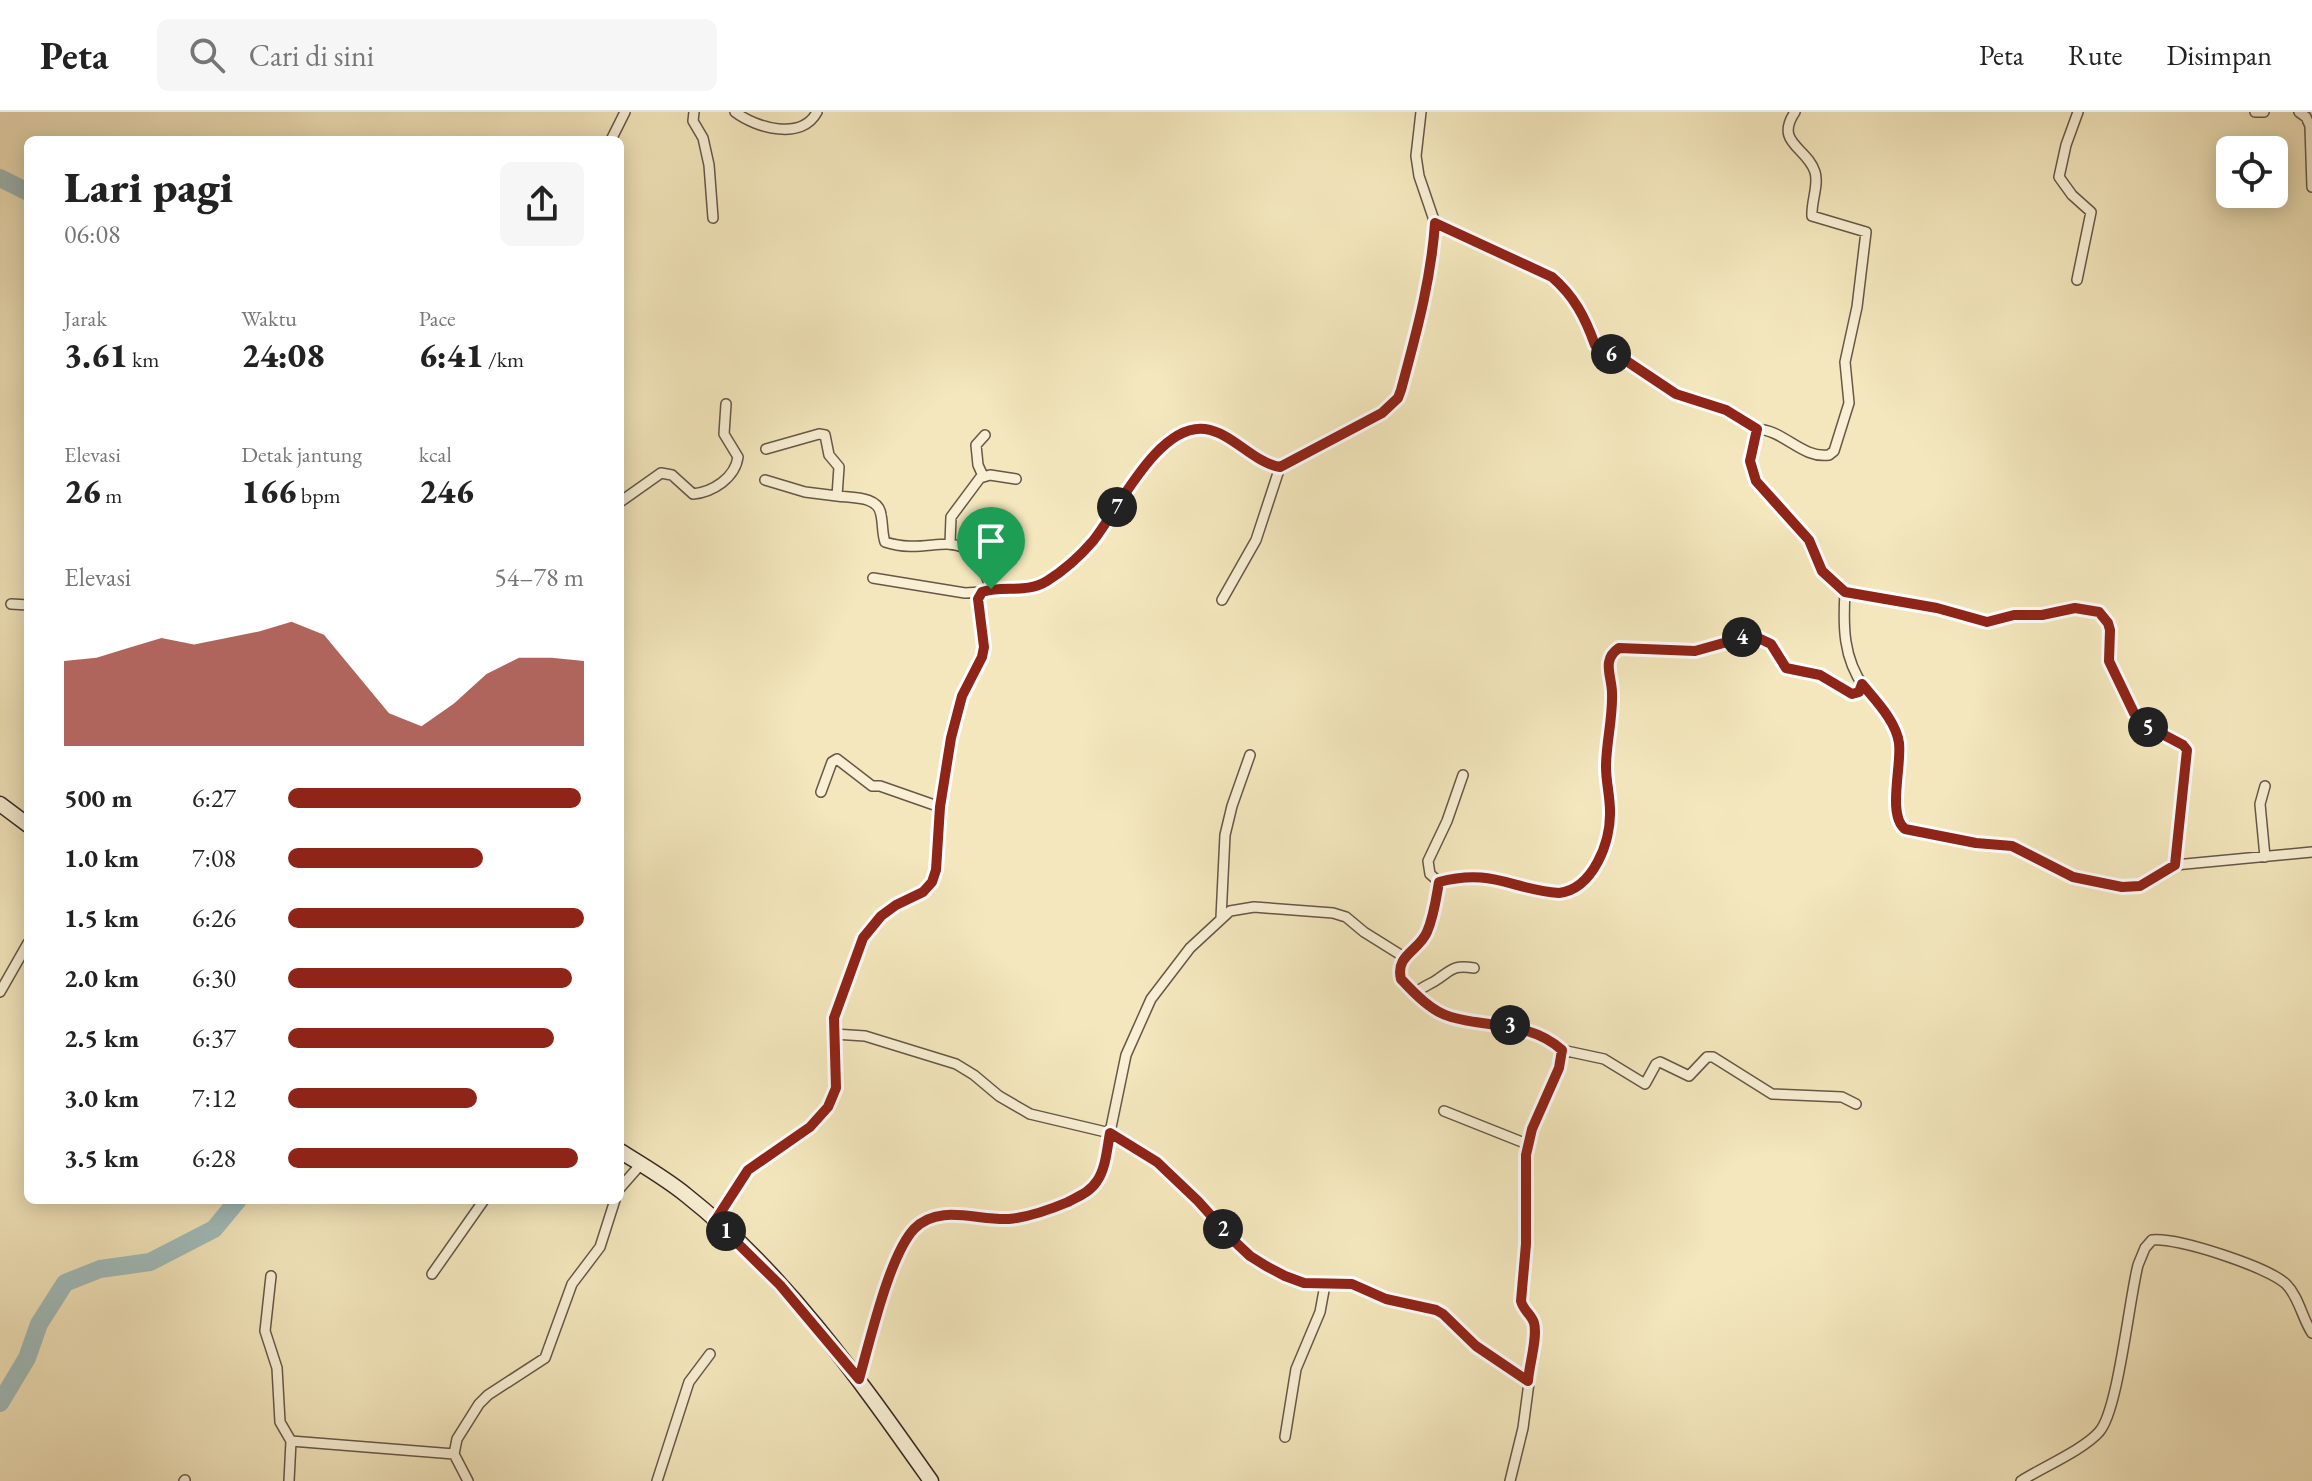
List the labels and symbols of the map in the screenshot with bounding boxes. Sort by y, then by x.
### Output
pin: 6 [1591,334,1631,374]
pin: 7 [1097,487,1137,527]
pin [957,507,1025,589]
pin: 4 [1722,617,1762,657]
pin: 5 [2128,707,2168,747]
pin: 3 [1490,1005,1530,1045]
pin: 2 [1203,1209,1243,1249]
pin: 1 [706,1211,746,1251]

